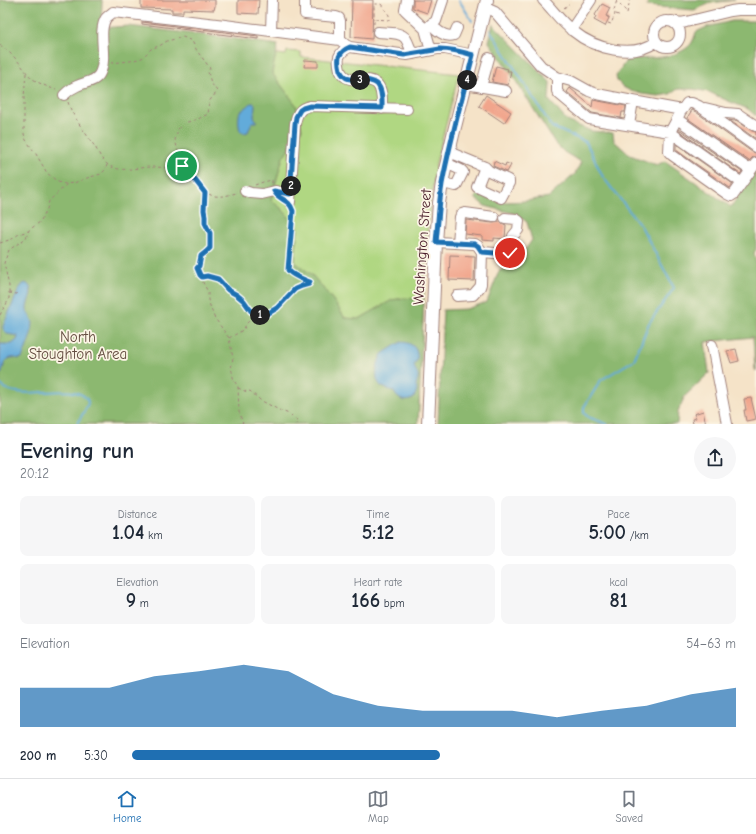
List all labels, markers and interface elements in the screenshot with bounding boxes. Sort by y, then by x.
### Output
pin: 3 [350,70,370,90]
pin: 4 [457,70,477,90]
text: 3 [357,73,363,86]
text: 4 [464,73,470,86]
pin [165,149,199,183]
icon: arrive [171,155,193,177]
pin: 2 [281,176,301,196]
text: 2 [288,179,294,192]
street label: Washington Street [409,188,435,306]
pin [493,236,527,270]
icon: check [499,242,521,264]
pin: 1 [250,305,270,325]
text: 1 [258,308,262,321]
park label: North Stoughton Area [29,328,127,363]
button: share [694,437,736,479]
text: Evening run [20,438,134,464]
text: 20:12 [20,466,49,481]
text: Distance [118,508,157,521]
text: Time [367,508,389,521]
text: Pace [608,508,630,521]
text: 1.04 [112,521,144,544]
text: 5:12 [362,521,394,544]
text: 5:00 [588,521,626,544]
text: km [144,529,163,542]
text: /km [626,529,649,542]
text: Elevation [116,576,158,589]
text: Heart rate [354,576,402,589]
text: kcal [609,576,628,589]
text: 9 [126,589,136,612]
text: 166 [351,589,380,612]
text: 81 [610,589,628,612]
text: m [136,597,149,610]
text: bpm [380,597,405,610]
text: Elevation [20,636,70,651]
text: 54–63 m [686,636,736,651]
text: 200 m [20,748,56,763]
text: 5:30 [84,748,108,763]
tab: Home [113,788,141,825]
tab: Map [367,788,389,825]
tab: Saved [616,788,643,825]

